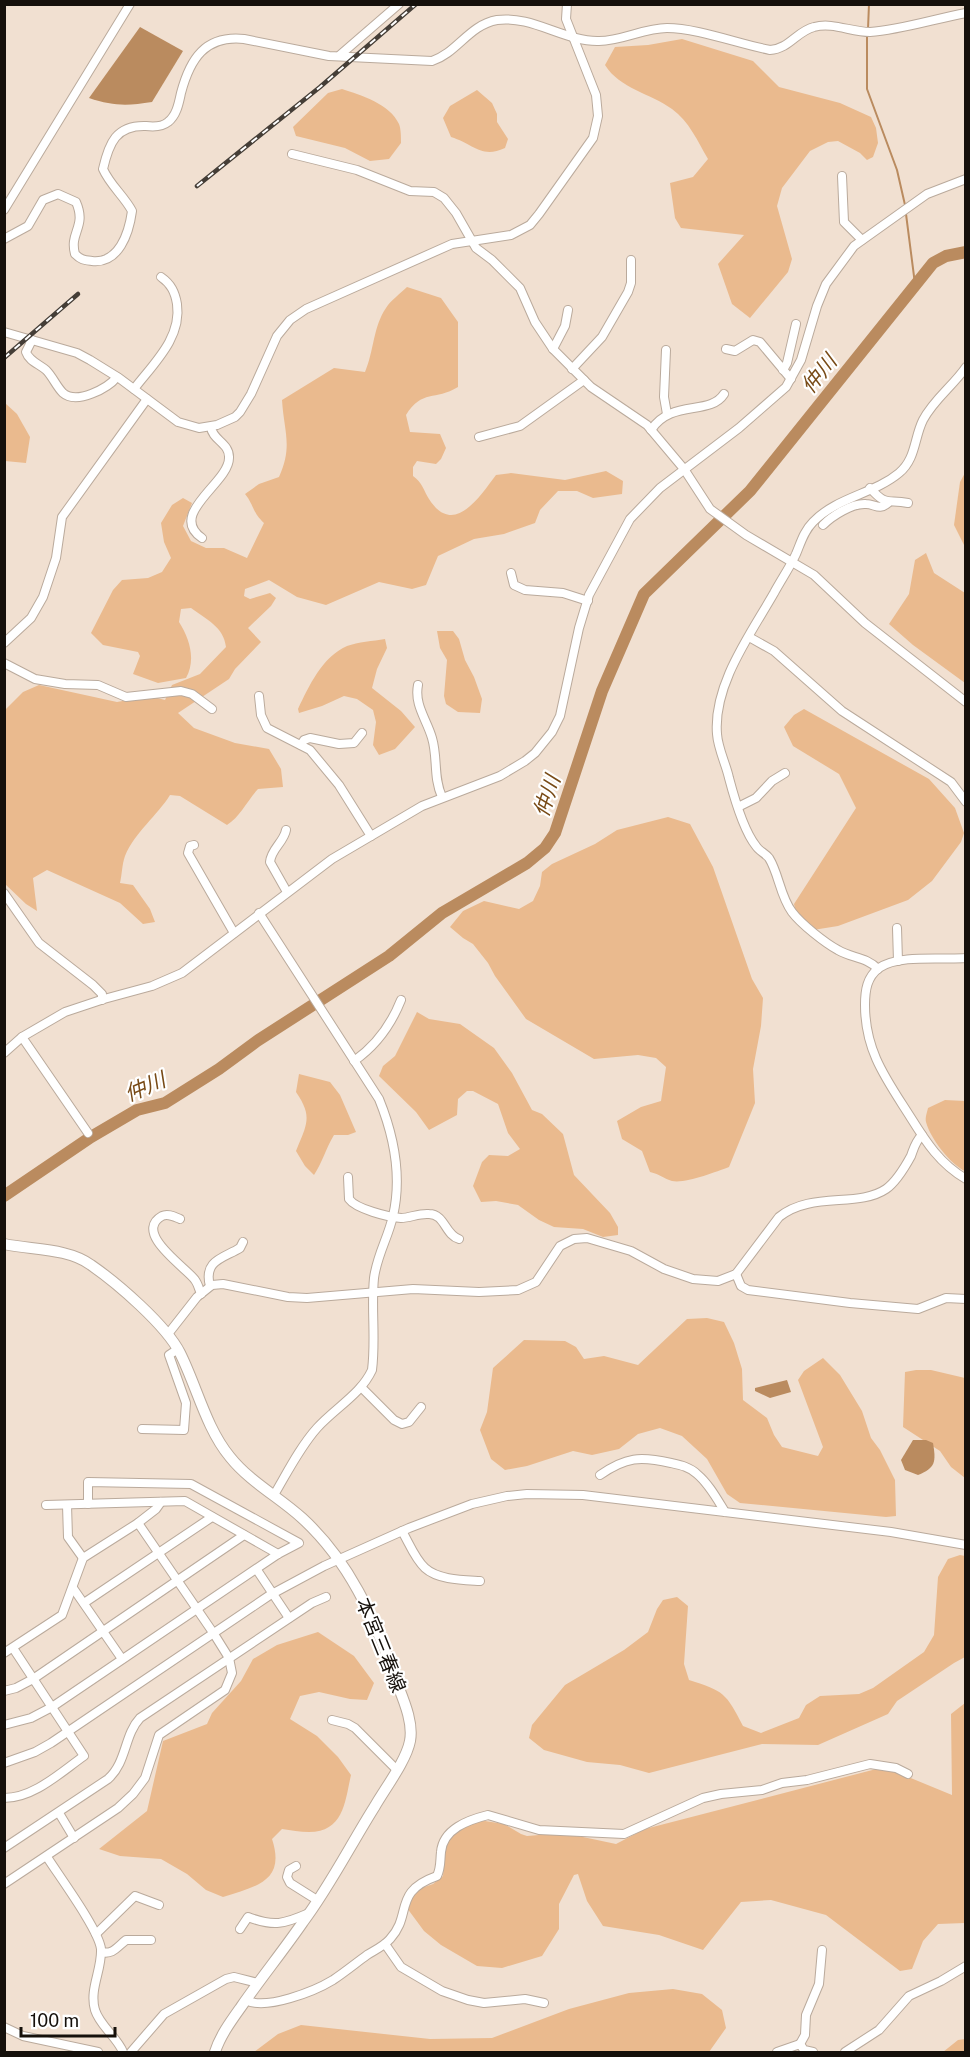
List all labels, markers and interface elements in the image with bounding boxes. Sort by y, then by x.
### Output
water label: 仲川 [796,348,843,398]
water label: 仲川 [528,770,566,820]
water label: 仲川 [121,1066,171,1106]
street label: 本宮三春線 [351,1594,411,1696]
scale bar [21,2000,116,2038]
text: 100 m [30,2010,79,2031]

